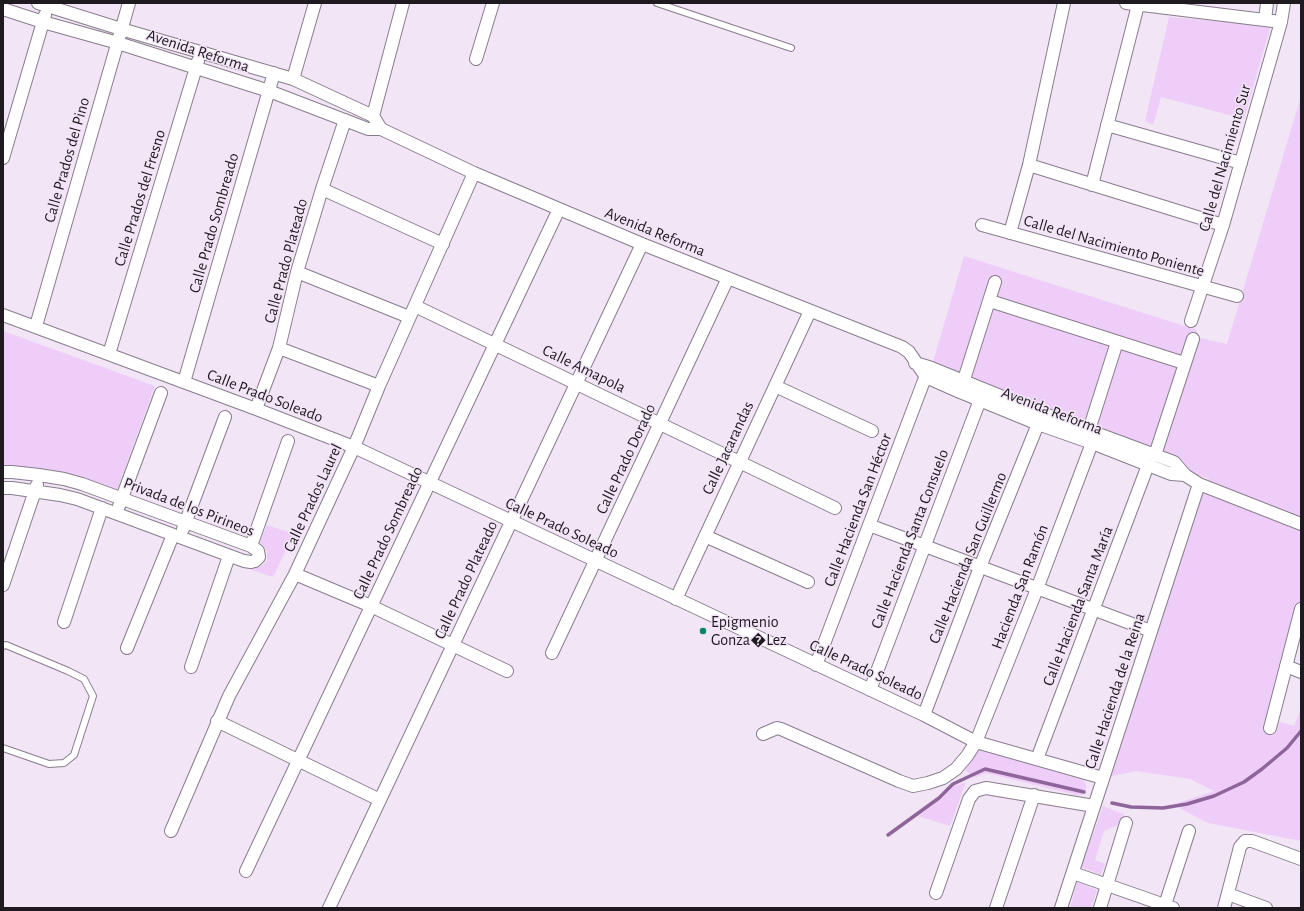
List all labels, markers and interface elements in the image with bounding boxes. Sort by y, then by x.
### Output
street label: Avenida Reforma [144,25,252,77]
street label: Calle del Nacimiento Sur [1195,82,1255,234]
street label: Calle Prados del Pino [40,95,94,225]
street label: Calle Prados del Fresno [110,127,170,269]
street label: Calle Prado Sombreado [185,151,243,295]
street label: Calle Prado Plateado [260,197,312,325]
street label: Avenida Reforma [602,203,708,261]
street label: Calle del Nacimiento Poniente [1022,211,1206,281]
street label: Calle Amapola [539,341,629,397]
street label: Calle Prado Soleado [204,365,326,427]
street label: Avenida Reforma [999,383,1105,439]
street label: Calle Jacarandas [698,398,758,498]
street label: Calle Prado Dorado [592,401,660,517]
street label: Calle Hacienda San Héctor [820,431,896,589]
street label: Calle Prados Laurel [280,441,346,555]
street label: Calle Hacienda Santa Consuelo [867,447,953,631]
street label: Calle Prado Sombreado [349,463,427,603]
street label: Calle Hacienda San Guillermo [925,469,1011,647]
street label: Privada de los Pirineos [121,473,257,541]
street label: Calle Prado Soleado [502,493,622,563]
street label: Calle Prado Plateado [430,518,502,642]
street label: Hacienda San Ramón [987,522,1053,652]
street label: Calle Hacienda Santa María [1039,523,1117,689]
street label: Calle Hacienda de la Reina [1081,610,1149,772]
place label: Epigmenio Gonza�Lez [711,612,787,650]
marker: Epigmenio Gonza�Lez [698,626,708,636]
street label: Calle Prado Soleado [806,635,926,705]

